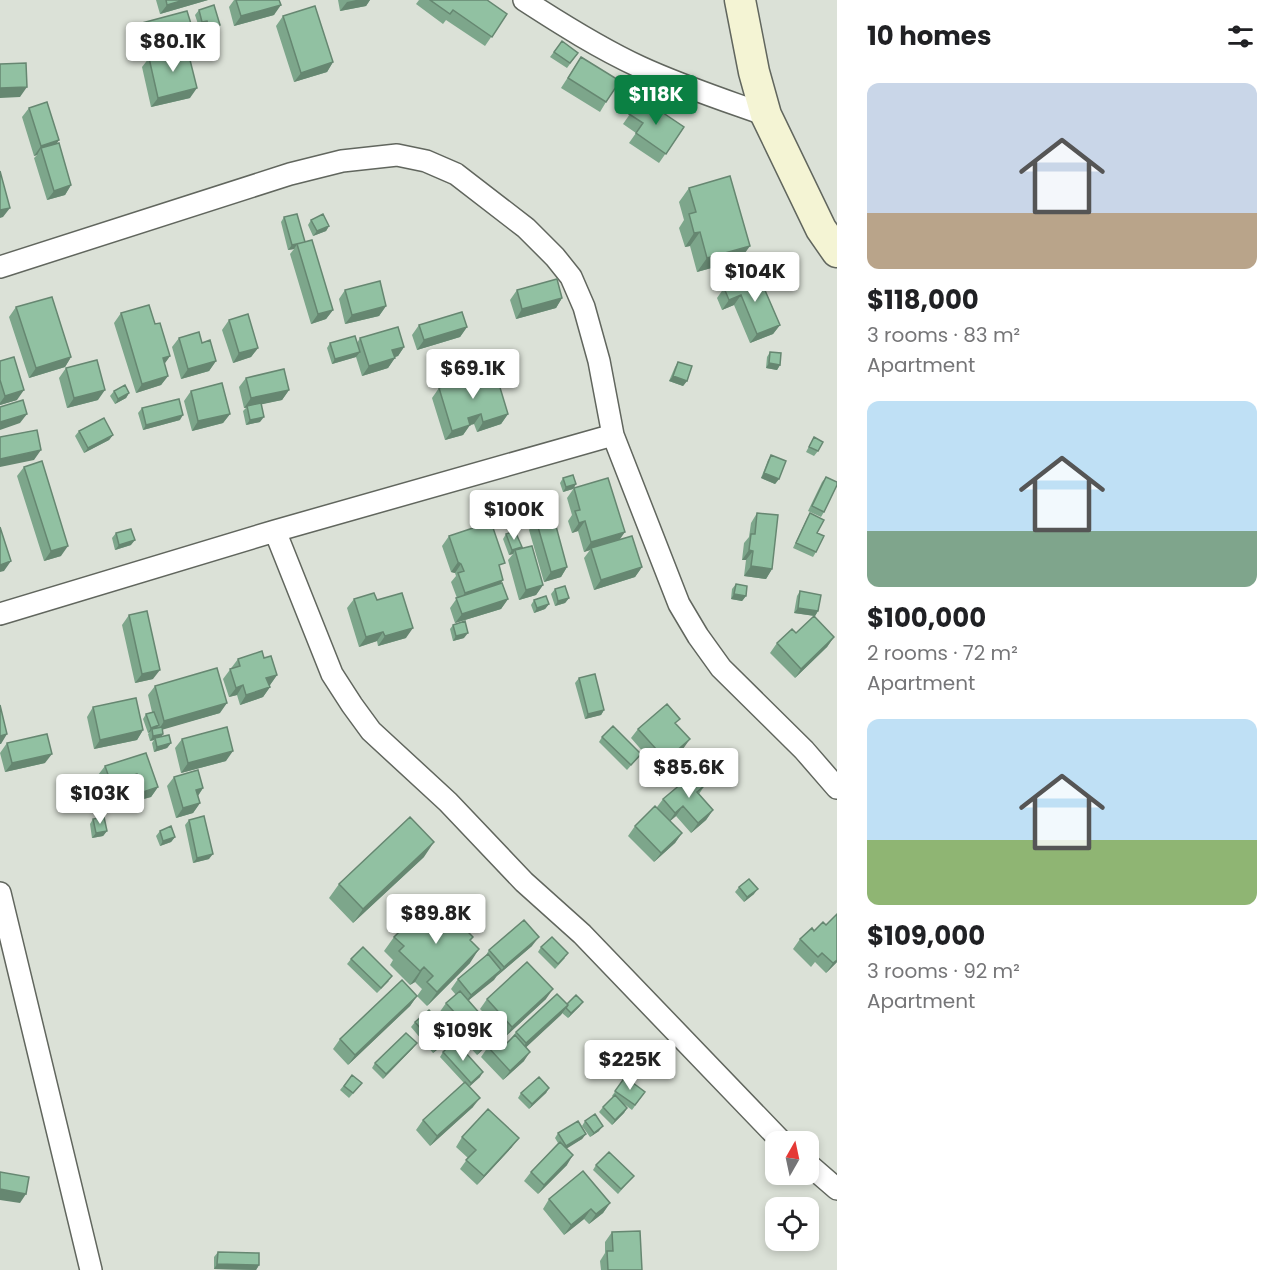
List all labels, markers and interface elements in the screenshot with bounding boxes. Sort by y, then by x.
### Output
text: 10 homes [867,18,991,54]
icon: filters [1224,20,1257,53]
pin: $80.1K [124,22,222,73]
text: $80.1K [140,27,206,55]
pin: $118K [614,75,698,126]
text: $118K [628,80,684,108]
icon: home [1008,122,1116,230]
pin: $104K [713,252,797,303]
text: $104K [724,257,786,285]
text: $118,000 [867,282,979,318]
text: 3 rooms · 83 m² [867,321,1020,349]
pin: $69.1K [424,349,522,400]
text: Apartment [867,351,975,379]
text: $69.1K [440,354,506,382]
icon: home [1008,440,1116,548]
pin: $100K [472,490,556,541]
text: $100K [484,495,544,523]
text: $100,000 [867,600,986,636]
text: 2 rooms · 72 m² [867,639,1018,667]
text: Apartment [867,669,975,697]
pin: $85.6K [640,748,738,799]
text: $85.6K [653,753,725,781]
icon: home [1008,758,1116,866]
pin: $103K [58,774,142,825]
text: $103K [70,779,130,807]
pin: $89.8K [387,894,485,945]
text: $89.8K [401,899,471,927]
text: $109,000 [867,918,985,954]
text: 3 rooms · 92 m² [867,957,1020,985]
text: Apartment [867,987,975,1015]
pin: $109K [421,1011,505,1062]
text: $109K [433,1016,493,1044]
pin: $225K [588,1040,672,1091]
text: $225K [599,1045,661,1073]
north arrow [765,1131,819,1185]
map controls [765,1131,819,1251]
button: locate [765,1197,819,1251]

